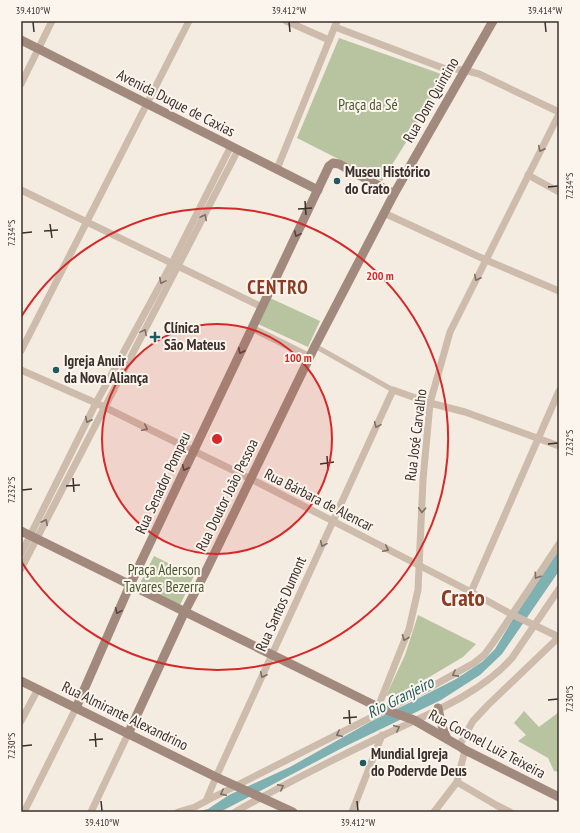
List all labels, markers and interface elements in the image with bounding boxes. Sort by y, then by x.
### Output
text: 39.410°W [16,4,50,17]
text: 39.412°W [272,4,306,17]
text: 39.414°W [528,4,562,17]
street label: Rua Dom Quintino [399,54,463,146]
street label: Avenida Duque de Caxias [114,65,238,141]
park label: Praça da Sé [338,95,398,114]
one-way arrow [538,144,546,152]
place label: Museu Histórico do Crato [345,162,431,198]
text: 7.234°S [563,173,576,199]
marker: Museu Histórico do Crato [332,176,342,186]
one-way arrow [199,214,207,221]
text: 7.234°S [5,220,18,246]
one-way arrow [294,229,302,237]
text: 200 m [366,268,394,283]
one-way arrow [474,273,482,281]
district label: CENTRO [247,275,309,299]
one-way arrow [160,276,167,284]
place label: Clínica São Mateus [164,318,225,354]
one-way arrow [139,329,147,336]
marker: Clínica São Mateus [149,331,161,343]
one-way arrow [238,346,246,354]
text: 100 m [284,350,312,365]
place label: Igreja Anuir da Nova Aliança [64,351,148,387]
marker: Igreja Anuir da Nova Aliança [51,365,61,375]
street label: Rua José Carvalho [400,388,431,482]
one-way arrow [85,416,92,423]
one-way arrow [374,421,382,429]
one-way arrow [141,423,148,431]
street label: Rua Senador Pompeu [131,429,194,537]
text: 7.232°S [563,430,576,456]
centre of rings [210,432,224,446]
street label: Rua Doutor João Pessoa [191,436,262,554]
one-way arrow [182,464,190,472]
street label: Rua Bárbara de Alencar [261,464,378,536]
text: 7.232°S [5,477,18,503]
one-way arrow [417,507,426,513]
one-way arrow [40,519,48,526]
one-way arrow [320,539,328,547]
one-way arrow [382,544,389,552]
street label: Rua Santos Dumont [251,553,310,654]
park label: Praça Aderson Tavares Bezerra [124,560,204,596]
one-way arrow [534,572,542,579]
district label: Crato [441,583,485,612]
one-way arrow [115,607,123,615]
one-way arrow [401,635,409,642]
one-way arrow [451,669,459,676]
one-way arrow [260,670,268,678]
water label: Rio Granjeiro [363,671,438,722]
street label: Rua Almirante Alexandrino [59,677,191,754]
text: 7.230°S [563,686,576,712]
street label: Rua Coronel Luiz Teixeira [426,705,549,782]
one-way arrow [393,725,401,733]
one-way arrow [336,729,344,737]
text: 7.230°S [5,733,18,759]
place label: Mundial Igreja do Podervde Deus [371,744,467,780]
marker: Mundial Igreja do Podervde Deus [358,758,368,768]
one-way arrow [277,784,285,792]
one-way arrow [220,788,228,796]
text: 39.410°W [85,816,119,829]
text: 39.412°W [341,816,375,829]

